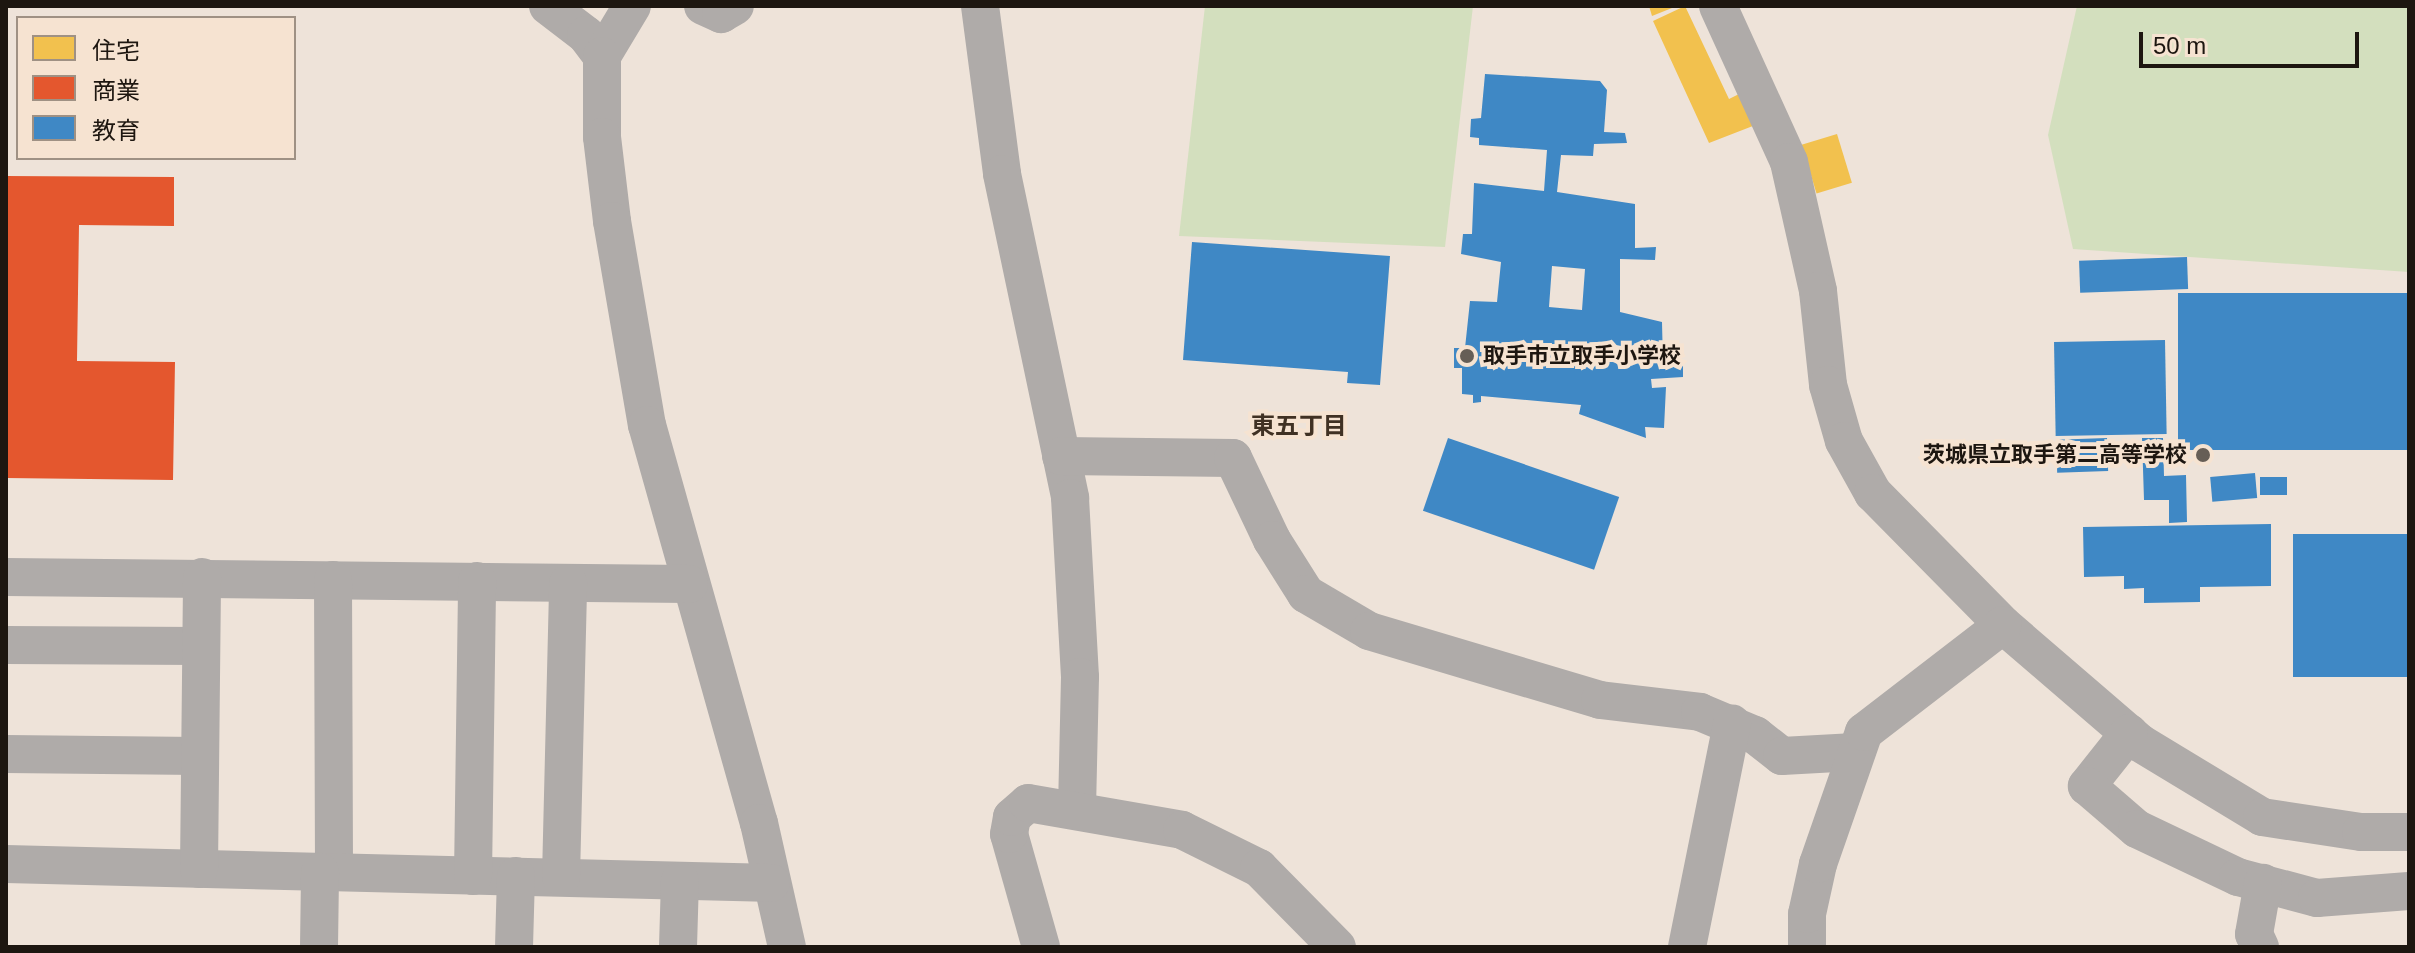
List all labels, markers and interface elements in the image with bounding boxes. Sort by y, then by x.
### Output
legend [16,16,296,160]
scale bar [2143,16,2363,66]
text: 50 m [2153,32,2206,59]
text: 住宅 [92,37,140,64]
text: 商業 [92,77,140,104]
text: 教育 [92,117,140,144]
place label: 取手市立取手小学校 [1483,343,1681,369]
marker: 取手市立取手小学校 [1458,347,1476,365]
district label: 東五丁目 [1251,412,1347,440]
place label: 茨城県立取手第二高等学校 [1923,442,2187,468]
marker: 茨城県立取手第二高等学校 [2194,446,2212,464]

